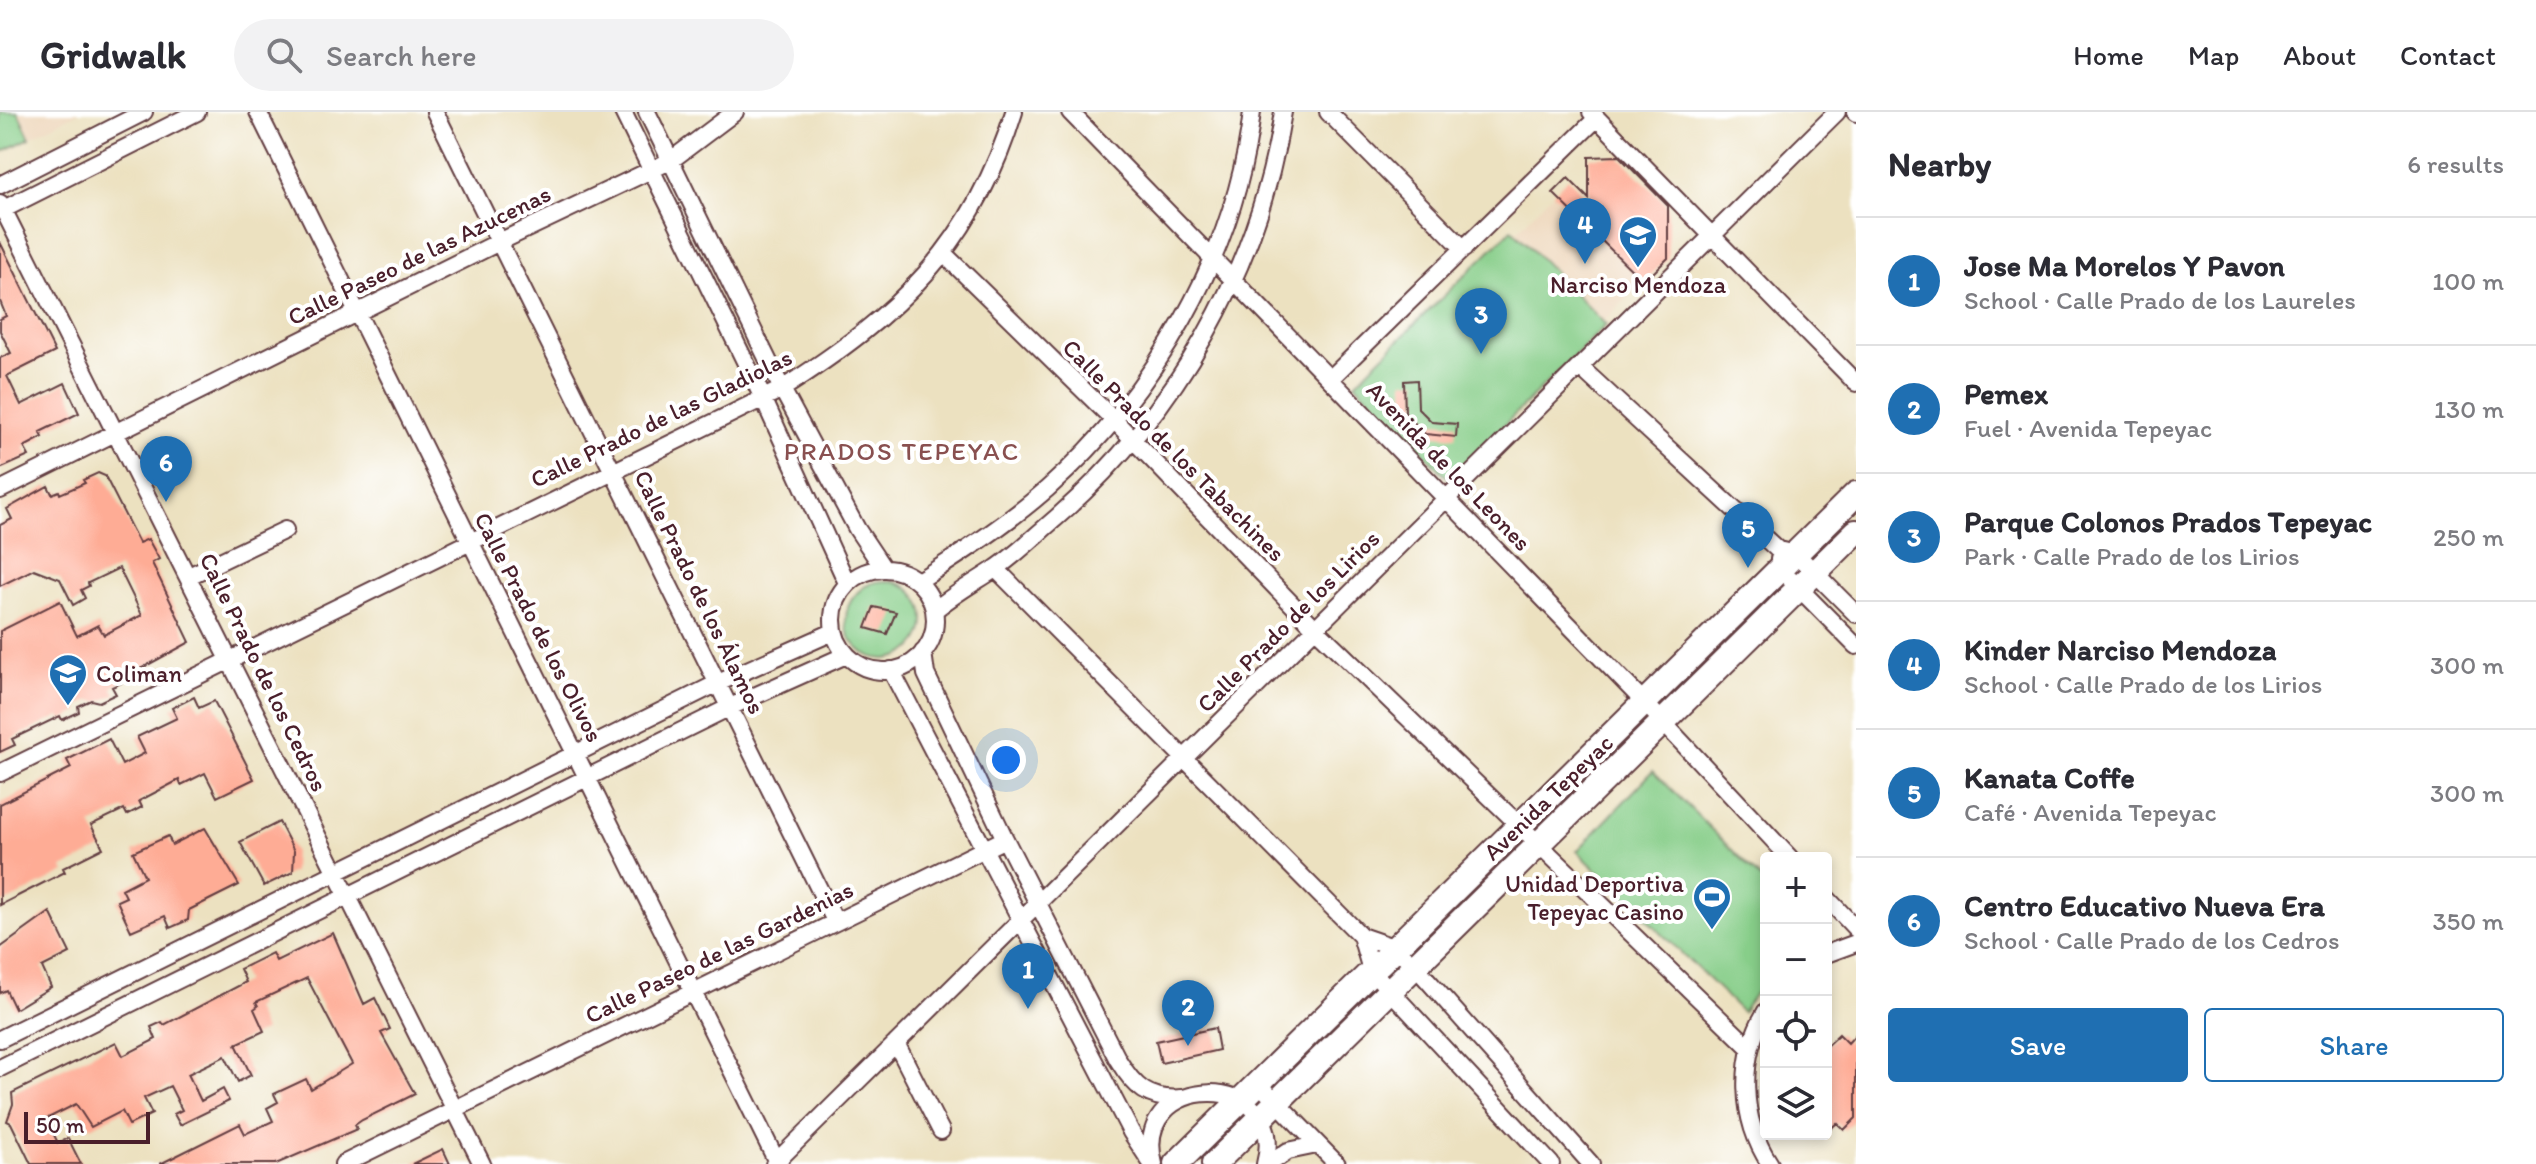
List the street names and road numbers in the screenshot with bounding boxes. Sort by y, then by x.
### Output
street label: Calle Paseo de las Azucenas [283,179,555,331]
street label: Calle Prado de los Tabachines [1057,333,1291,567]
street label: Calle Prado de las Gladiolas [526,342,796,494]
street label: Avenida de los Leones [1361,375,1537,557]
street label: Calle Prado de los Álamos [628,465,772,719]
street label: Calle Prado de los Olivos [468,507,610,747]
street label: Calle Prado de los Lirios [1191,524,1385,718]
street label: Calle Prado de los Cedros [194,548,334,796]
street label: Avenida Tepeyac [1477,728,1619,866]
street label: Calle Paseo de las Gardenias [580,874,858,1030]

